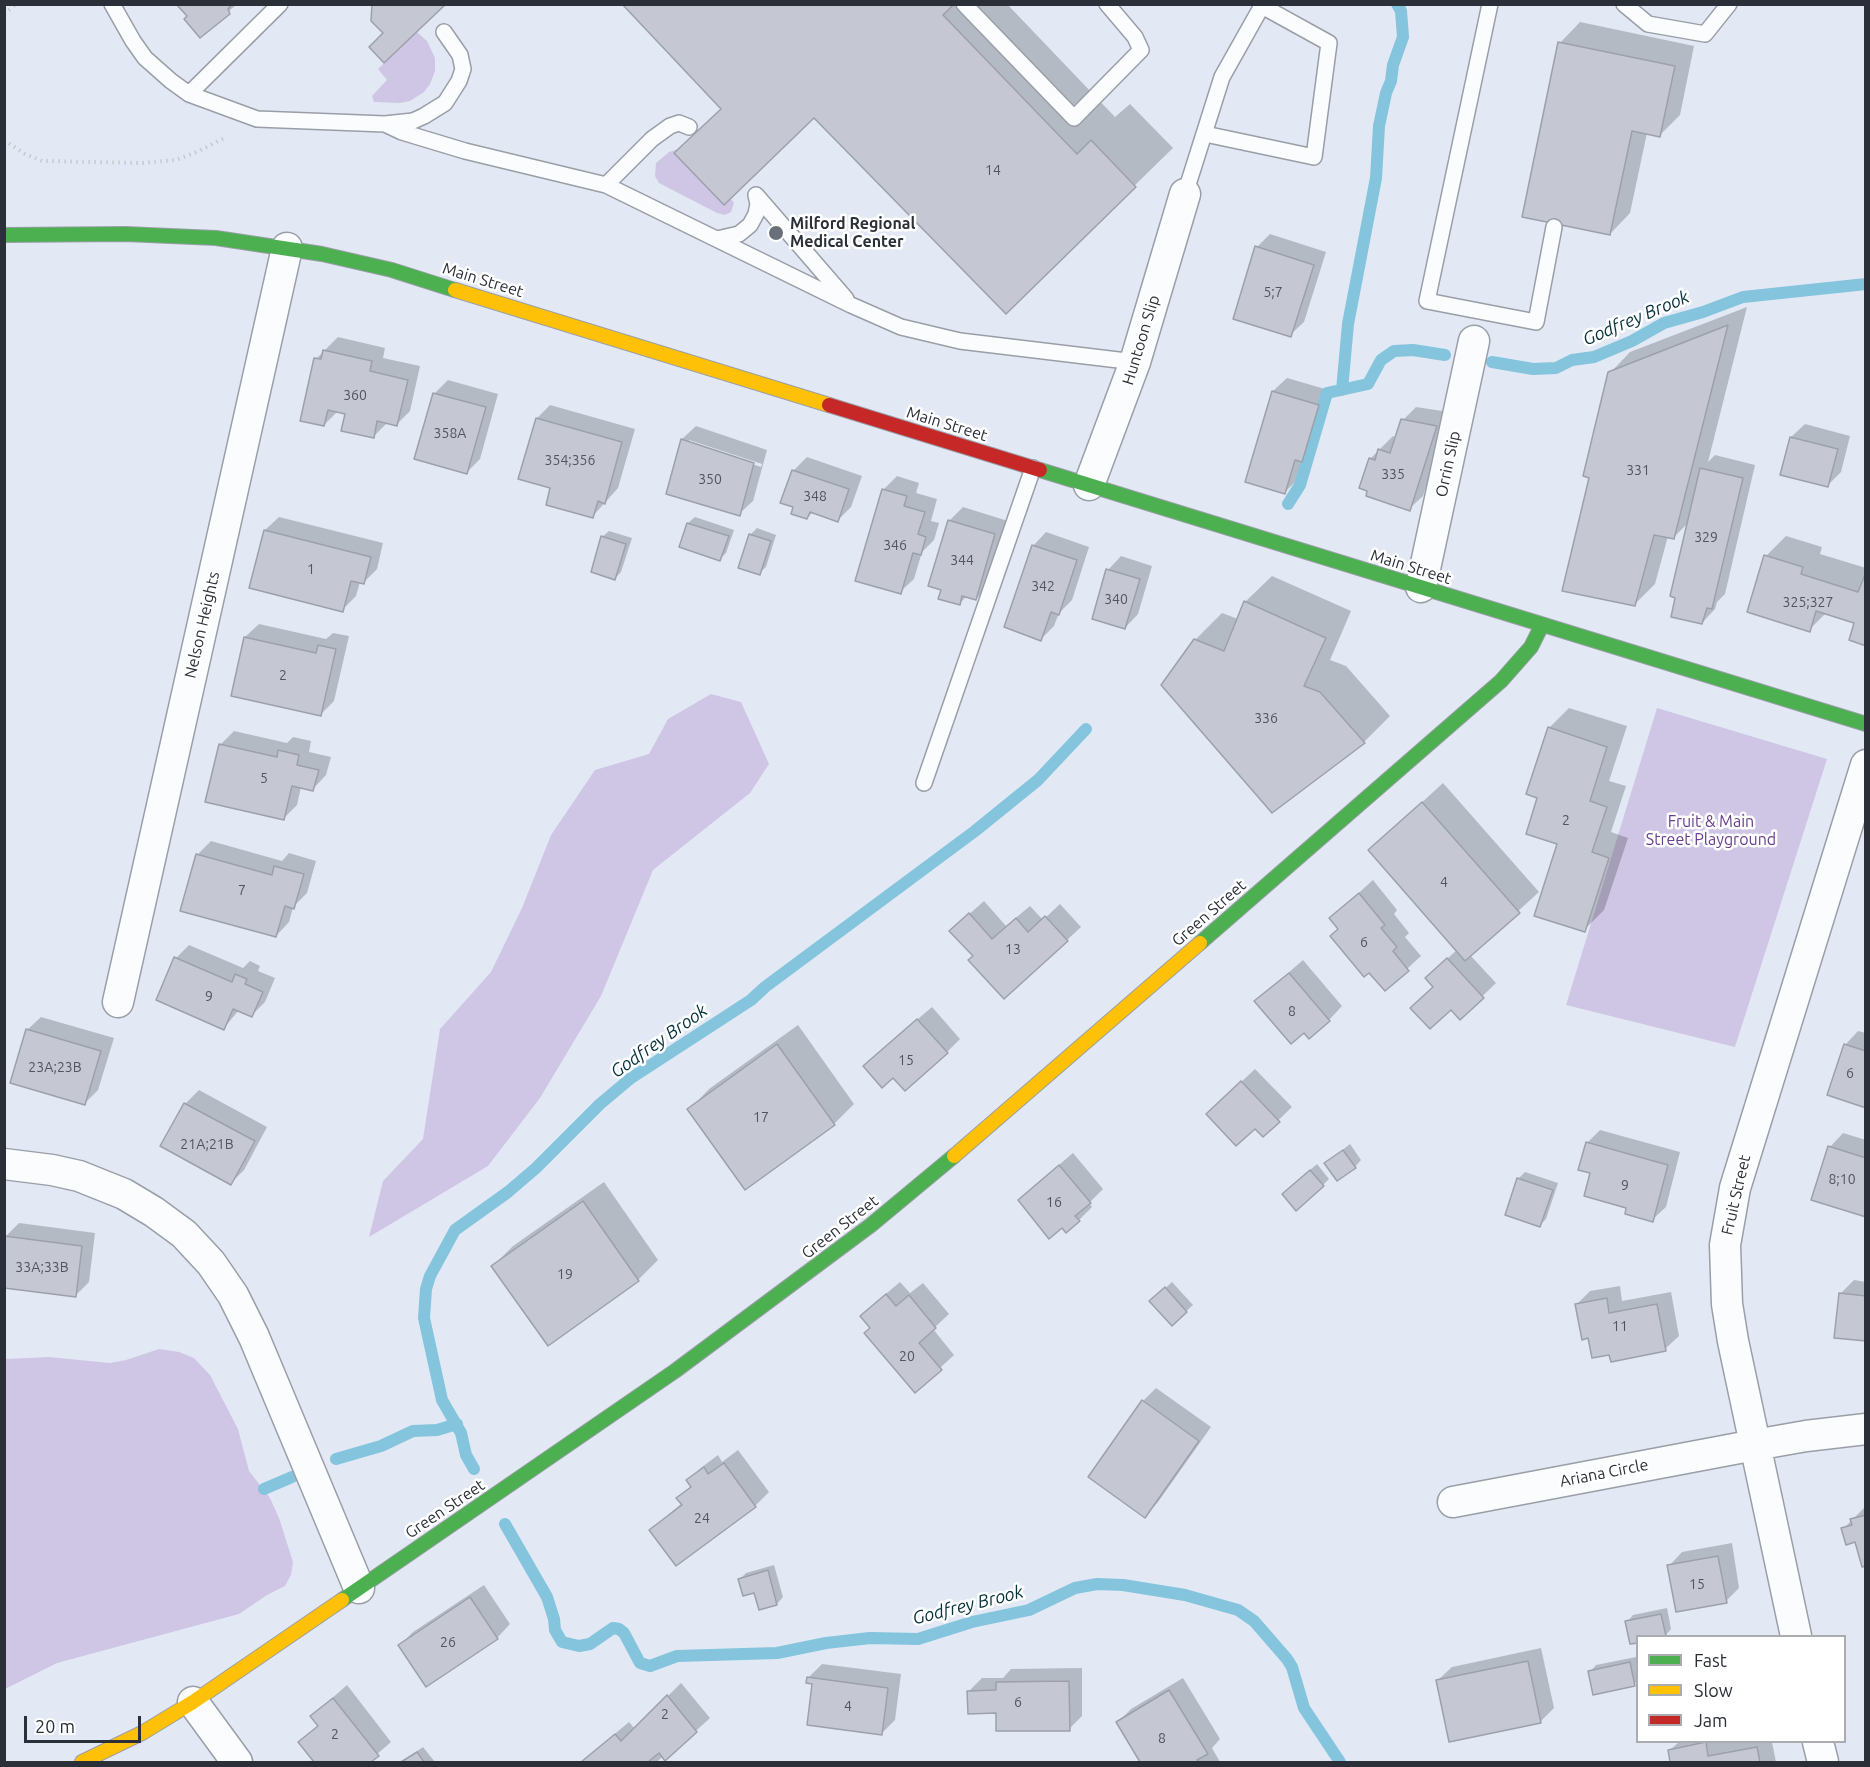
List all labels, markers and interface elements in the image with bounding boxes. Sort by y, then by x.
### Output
house number: 14 [985,162,1001,178]
place label: Milford Regional Medical Center [790,214,915,252]
marker: Milford Regional Medical Center [767,224,785,242]
street label: Main Street [440,259,526,301]
house number: 5;7 [1263,284,1283,300]
water label: Godfrey Brook [1580,286,1692,350]
street label: Huntoon Slip [1118,293,1164,387]
house number: 360 [343,387,367,403]
street label: Main Street [904,403,990,445]
house number: 358A [434,425,466,441]
street label: Orrin Slip [1432,429,1464,499]
house number: 354;356 [545,452,595,468]
house number: 331 [1626,462,1650,478]
house number: 335 [1381,466,1405,482]
house number: 350 [698,471,722,487]
house number: 348 [803,488,827,504]
house number: 329 [1694,529,1718,545]
house number: 346 [883,537,907,553]
street label: Main Street [1368,546,1454,588]
house number: 344 [950,552,974,568]
house number: 1 [307,561,315,577]
street label: Nelson Heights [180,570,224,680]
house number: 342 [1031,578,1055,594]
house number: 340 [1104,591,1128,607]
house number: 325;327 [1783,594,1833,610]
house number: 2 [279,667,287,683]
house number: 336 [1254,710,1278,726]
house number: 5 [260,770,268,786]
house number: 2 [1562,812,1570,828]
park label: Fruit & Main Street Playground [1646,812,1776,850]
house number: 4 [1440,874,1448,890]
street label: Green Street [1168,876,1250,950]
house number: 7 [238,882,246,898]
house number: 6 [1360,934,1368,950]
house number: 13 [1005,941,1021,957]
house number: 9 [205,988,213,1004]
water label: Godfrey Brook [606,1000,712,1082]
house number: 8 [1288,1003,1296,1019]
house number: 15 [898,1052,914,1068]
house number: 23A;23B [28,1059,82,1075]
house number: 6 [1846,1065,1854,1081]
house number: 17 [753,1109,769,1125]
house number: 21A;21B [180,1136,234,1152]
street label: Fruit Street [1717,1153,1755,1237]
house number: 8;10 [1828,1171,1856,1187]
house number: 9 [1621,1177,1629,1193]
street label: Green Street [798,1191,882,1263]
house number: 16 [1046,1194,1062,1210]
house number: 33A;33B [15,1259,69,1275]
house number: 19 [557,1266,573,1282]
house number: 11 [1612,1318,1628,1334]
house number: 20 [899,1348,915,1364]
street label: Ariana Circle [1558,1455,1650,1491]
street label: Green Street [402,1475,488,1543]
house number: 24 [694,1510,710,1526]
house number: 15 [1689,1576,1705,1592]
water label: Godfrey Brook [910,1581,1026,1629]
house number: 26 [440,1634,456,1650]
legend [1636,1635,1846,1743]
text: Fast [1694,1650,1727,1670]
text: Slow [1694,1680,1733,1700]
house number: 6 [1014,1694,1022,1710]
house number: 4 [844,1698,852,1714]
scale bar [27,1704,144,1742]
house number: 2 [661,1706,669,1722]
text: Jam [1694,1710,1728,1730]
text: 20 m [35,1716,75,1736]
house number: 2 [331,1726,339,1742]
house number: 8 [1158,1730,1166,1746]

